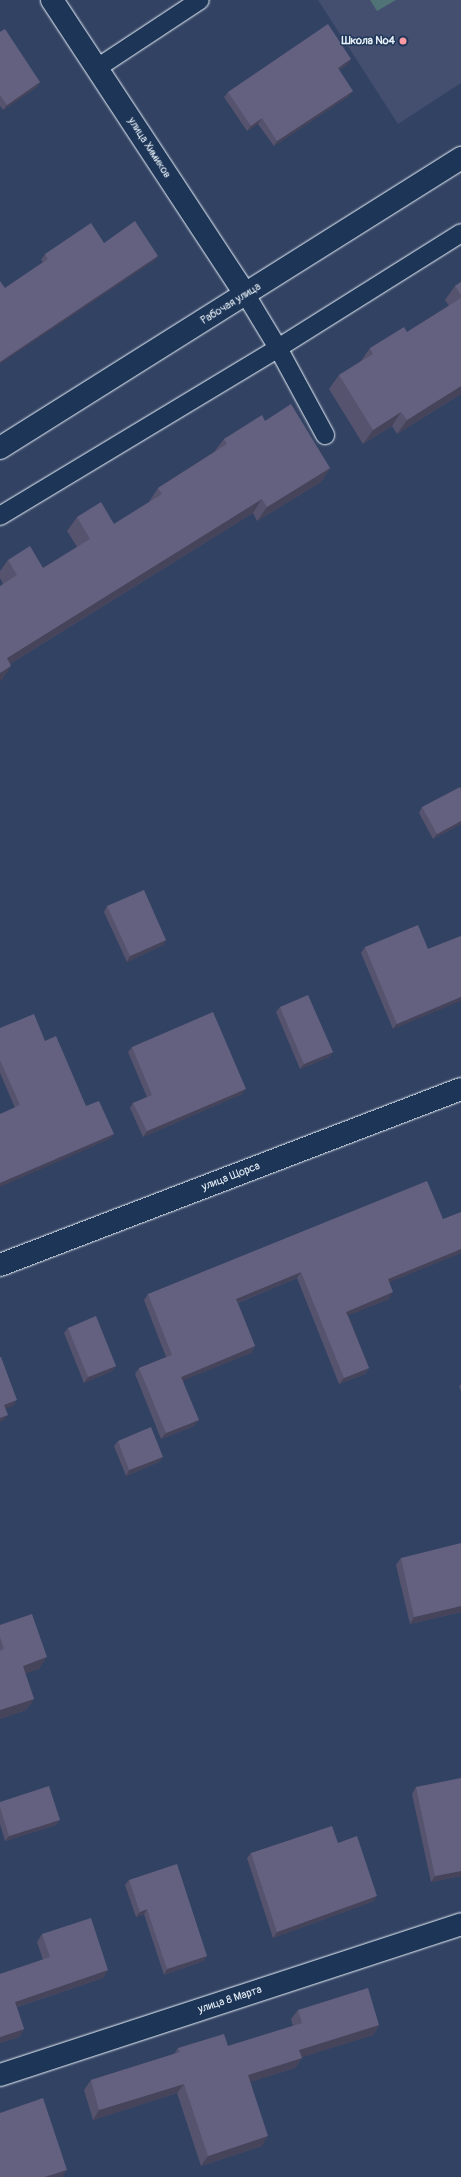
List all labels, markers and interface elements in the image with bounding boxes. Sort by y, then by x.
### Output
place label: Школа №4 [341,34,395,48]
marker: Школа №4 [398,36,408,46]
street label: улица Химиков [124,115,174,181]
street label: Рабочая улица [199,280,263,328]
street label: улица Щорса [200,1160,262,1194]
street label: улица 8 Марта [196,1983,264,2017]

